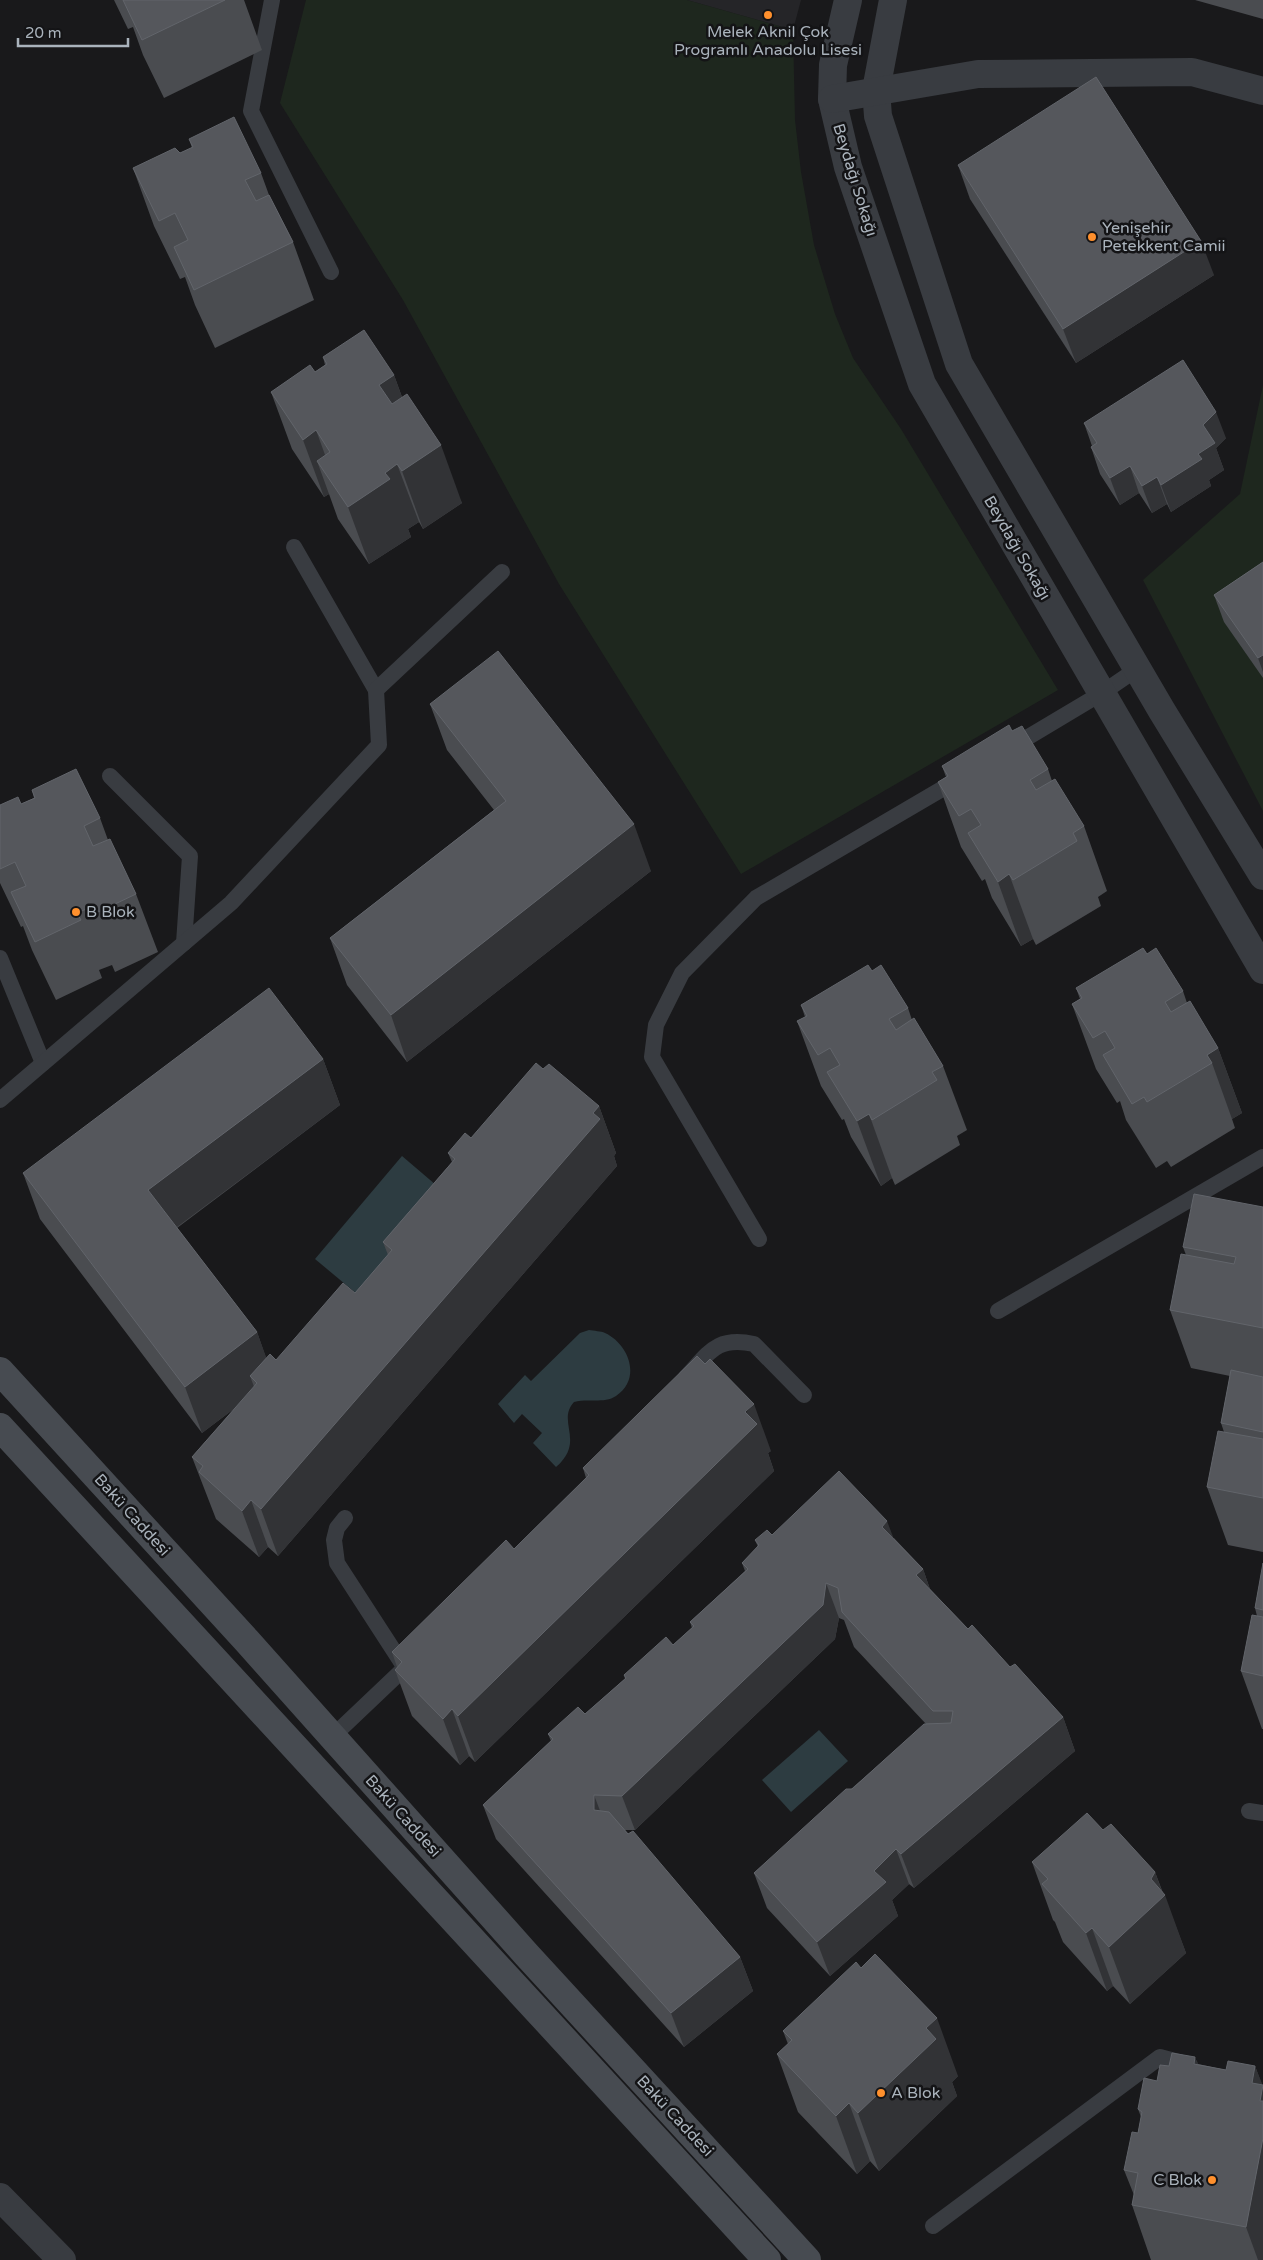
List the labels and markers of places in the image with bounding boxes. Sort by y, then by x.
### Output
marker: Melek Aknil Çok Programlı Anadolu Lisesi [762,9,774,21]
place label: Melek Aknil Çok Programlı Anadolu Lisesi [674,22,862,60]
place label: Yenişehir Petekkent Camii [1102,218,1226,256]
marker: Yenişehir Petekkent Camii [1086,231,1098,243]
place label: B Blok [86,902,135,922]
marker: B Blok [70,906,82,918]
place label: A Blok [891,2083,941,2103]
marker: A Blok [875,2087,887,2099]
place label: C Blok [1153,2170,1202,2190]
marker: C Blok [1206,2174,1218,2186]

